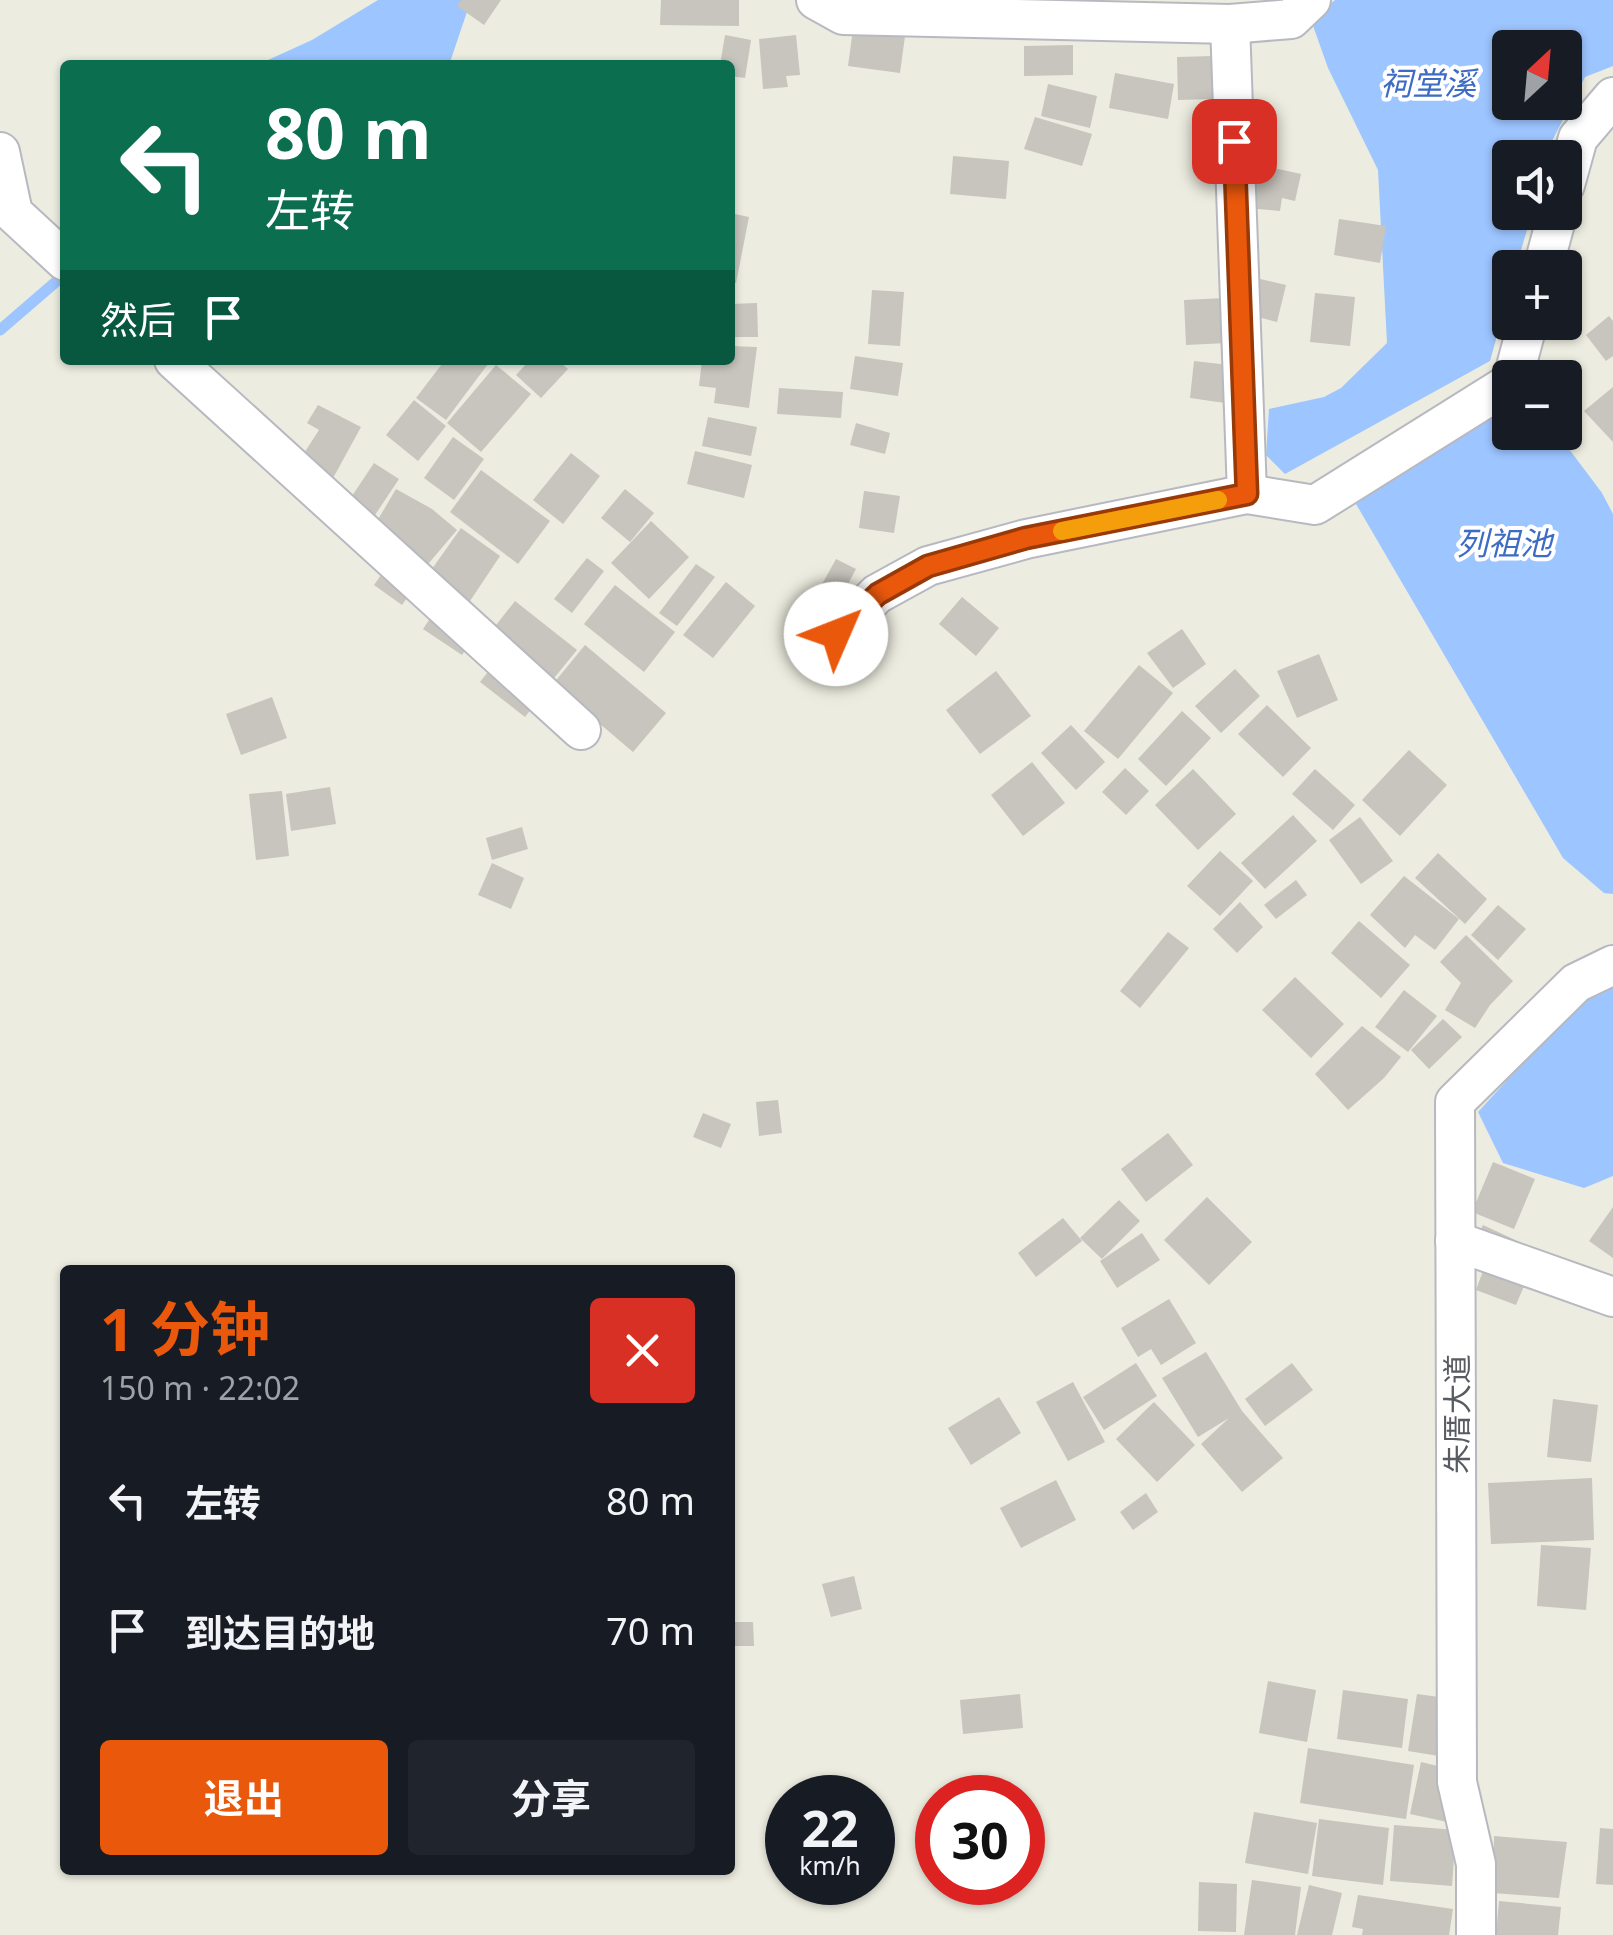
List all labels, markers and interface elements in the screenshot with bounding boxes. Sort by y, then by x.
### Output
north arrow [1492,30,1582,120]
map controls [1492,30,1582,450]
water label: 祠堂溪 [1380,61,1479,104]
text: 80 m [265,84,432,180]
pin [1192,99,1277,184]
icon: left [100,100,230,230]
icon: arrive [1207,114,1262,169]
button: sound [1492,140,1582,230]
text: 左转 [265,179,355,240]
button: + [1492,250,1582,340]
icon: arrive [196,290,251,345]
text: 然后 [100,293,176,345]
button: − [1492,360,1582,450]
water label: 列祖池 [1456,521,1555,564]
position arrow [784,582,888,686]
text: 1 分钟 [100,1287,270,1369]
button: close [590,1298,695,1403]
street label: 朱厝大道 [1436,1354,1477,1474]
text: 150 m · 22:02 [100,1366,300,1409]
icon: left [100,1473,155,1528]
text: 80 m [606,1474,695,1526]
text: 左转 [185,1476,261,1528]
icon: arrive [100,1603,155,1658]
text: 70 m [606,1604,695,1656]
text: 到达目的地 [185,1606,375,1658]
button: 退出 [100,1740,388,1855]
button: 分享 [408,1740,695,1855]
speed limit sign: 30 [915,1775,1045,1905]
text: 22 [801,1794,859,1862]
text: km/h [799,1848,861,1882]

